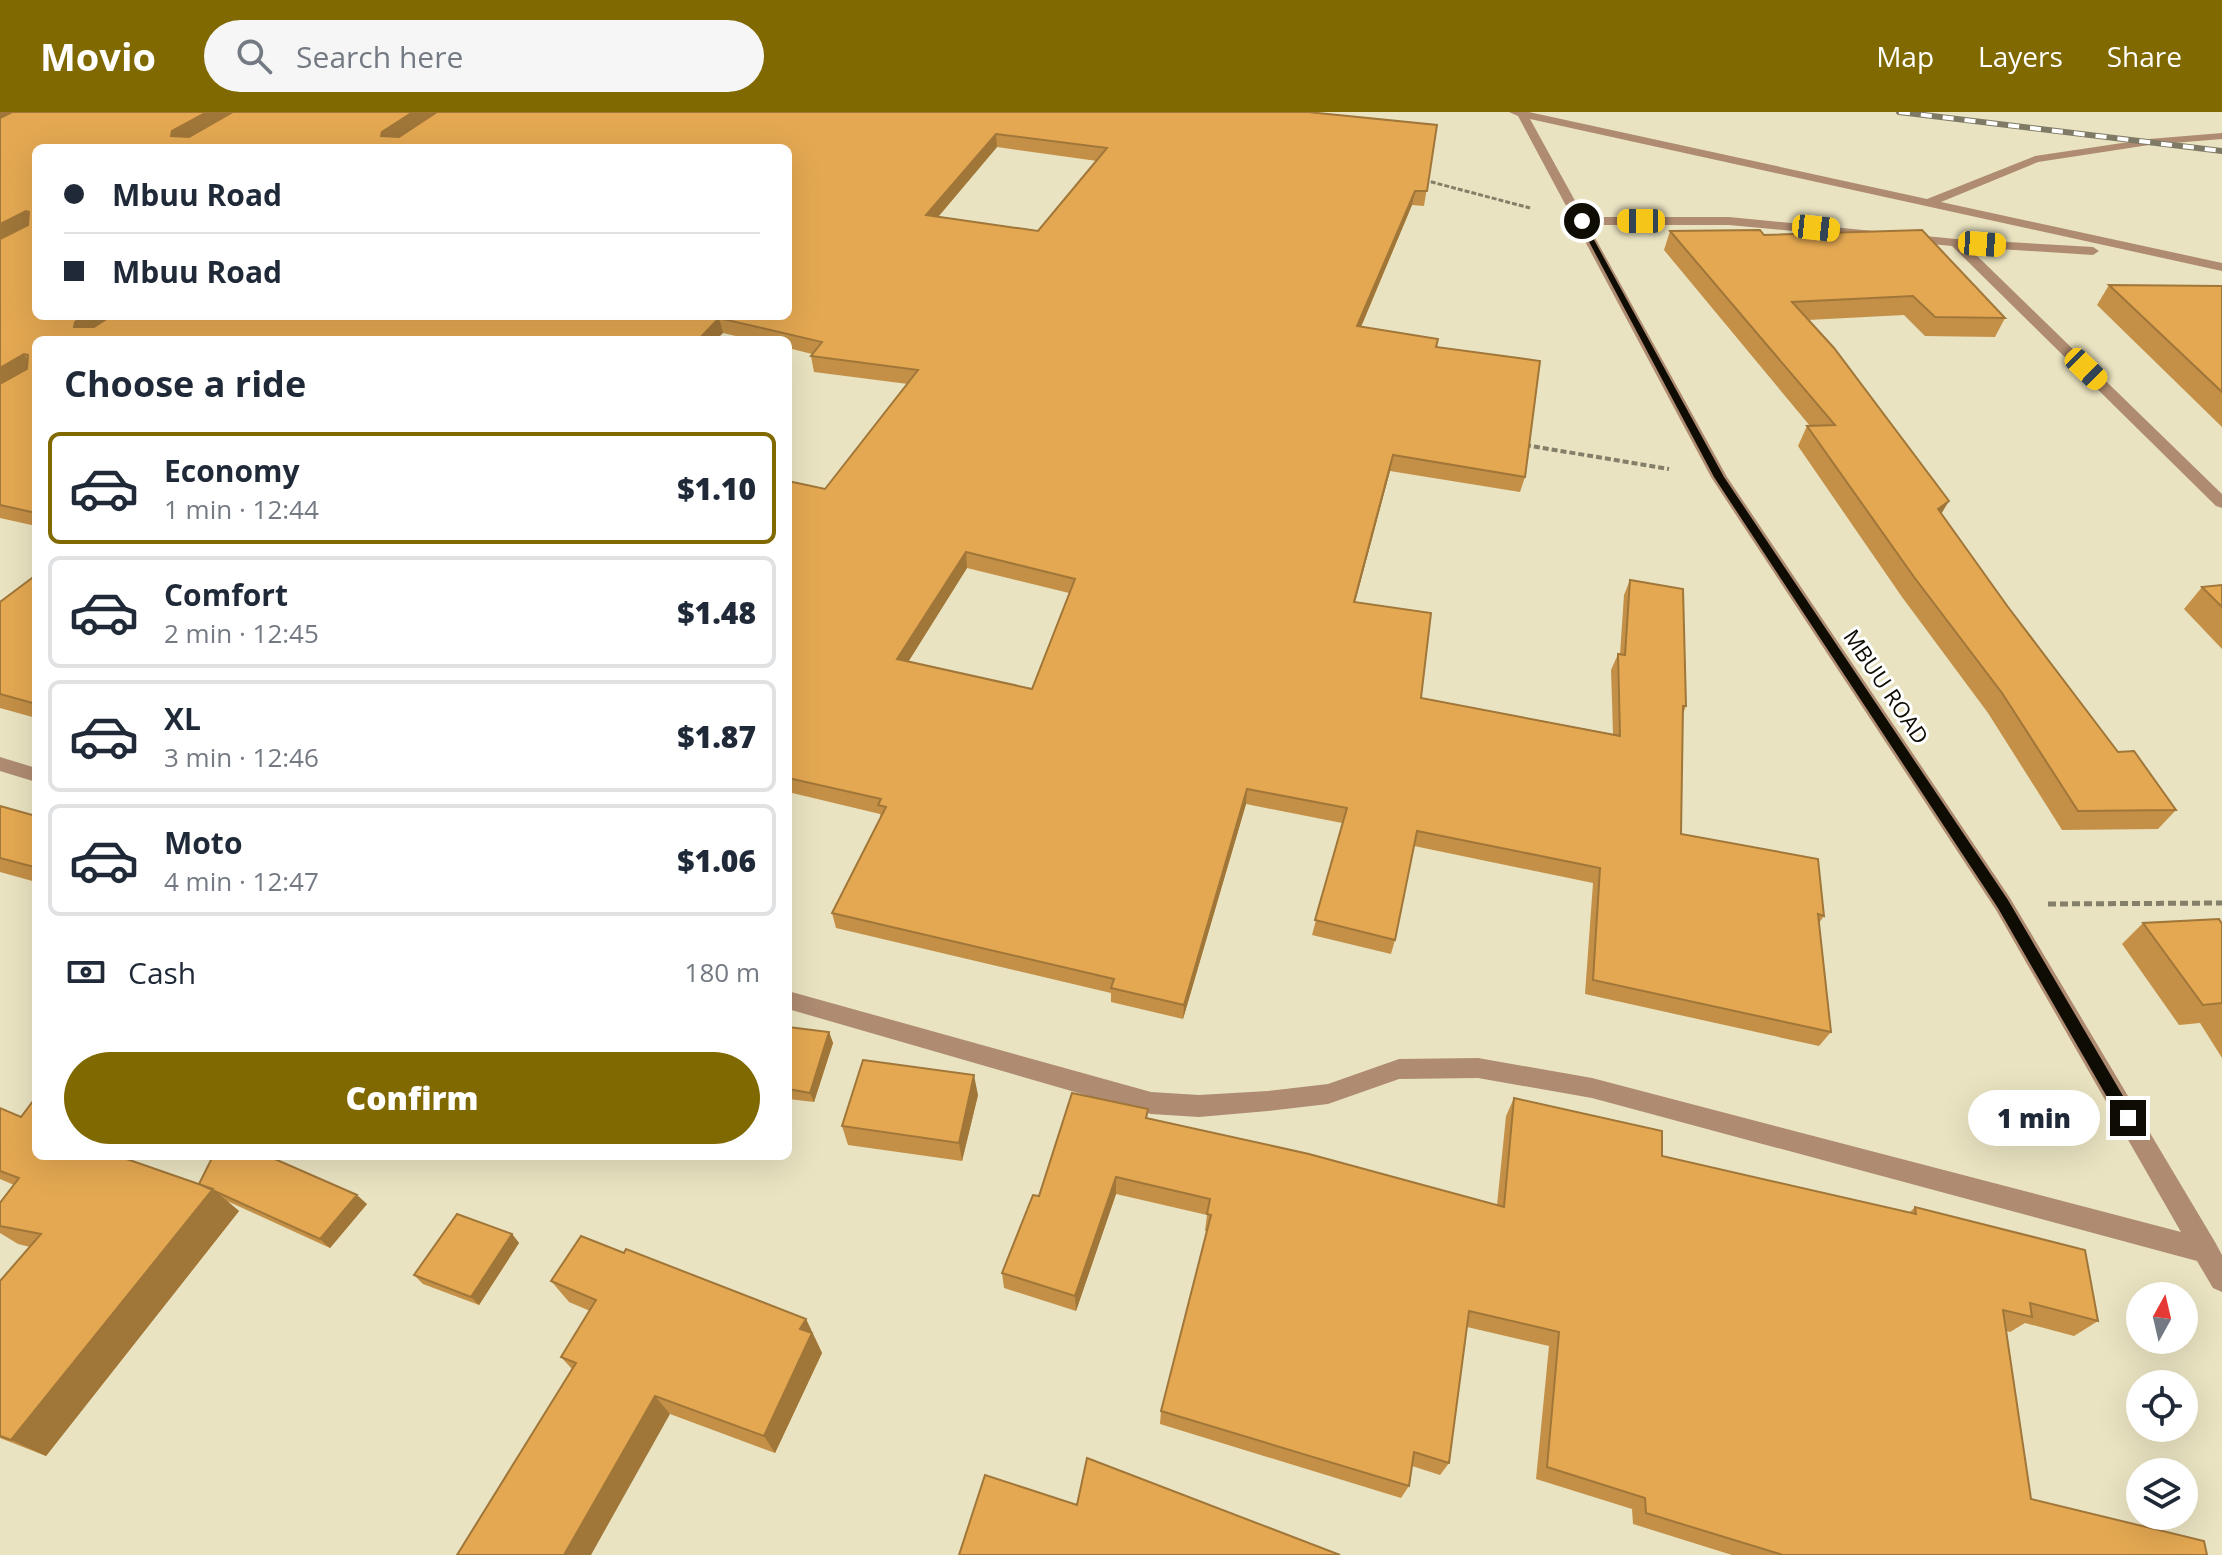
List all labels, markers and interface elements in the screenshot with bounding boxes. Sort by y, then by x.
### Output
search box [204,20,764,92]
text: Movio [40,30,156,82]
icon: search [232,34,276,78]
text: Search here [296,36,463,77]
text: Map [1876,37,1934,75]
text: Layers [1978,37,2063,75]
text: Share [2107,37,2182,75]
text: Mbuu Road [112,174,282,215]
route start [1564,203,1600,239]
car [1617,209,1665,233]
car [1791,214,1841,242]
car [1957,230,2007,258]
text: Mbuu Road [112,251,282,292]
car [2060,344,2112,394]
text: Choose a ride [64,359,306,408]
text: Economy [164,450,300,491]
icon: car [68,452,140,524]
text: $1.10 [677,468,756,509]
text: 1 min · 12:44 [164,491,319,527]
text: Comfort [164,574,288,615]
icon: car [68,576,140,648]
text: $1.48 [677,592,756,633]
text: 2 min · 12:45 [164,615,319,651]
street label: MBUU ROAD [1838,623,1936,749]
text: XL [164,698,201,739]
icon: car [68,700,140,772]
text: $1.87 [677,716,756,757]
text: 3 min · 12:46 [164,739,319,775]
text: Moto [164,822,242,863]
icon: car [68,824,140,896]
text: $1.06 [677,840,756,881]
text: 4 min · 12:47 [164,863,319,899]
icon: cash [64,950,108,994]
text: Cash [128,952,196,993]
text: 180 m [685,954,760,990]
button: Confirm [64,1052,760,1144]
callout: 1 min [1968,1090,2100,1146]
text: 1 min [1997,1100,2071,1136]
route end [2110,1100,2146,1136]
north arrow [2126,1282,2198,1354]
map controls [2126,1282,2198,1530]
button: locate [2126,1370,2198,1442]
button: layers [2126,1458,2198,1530]

